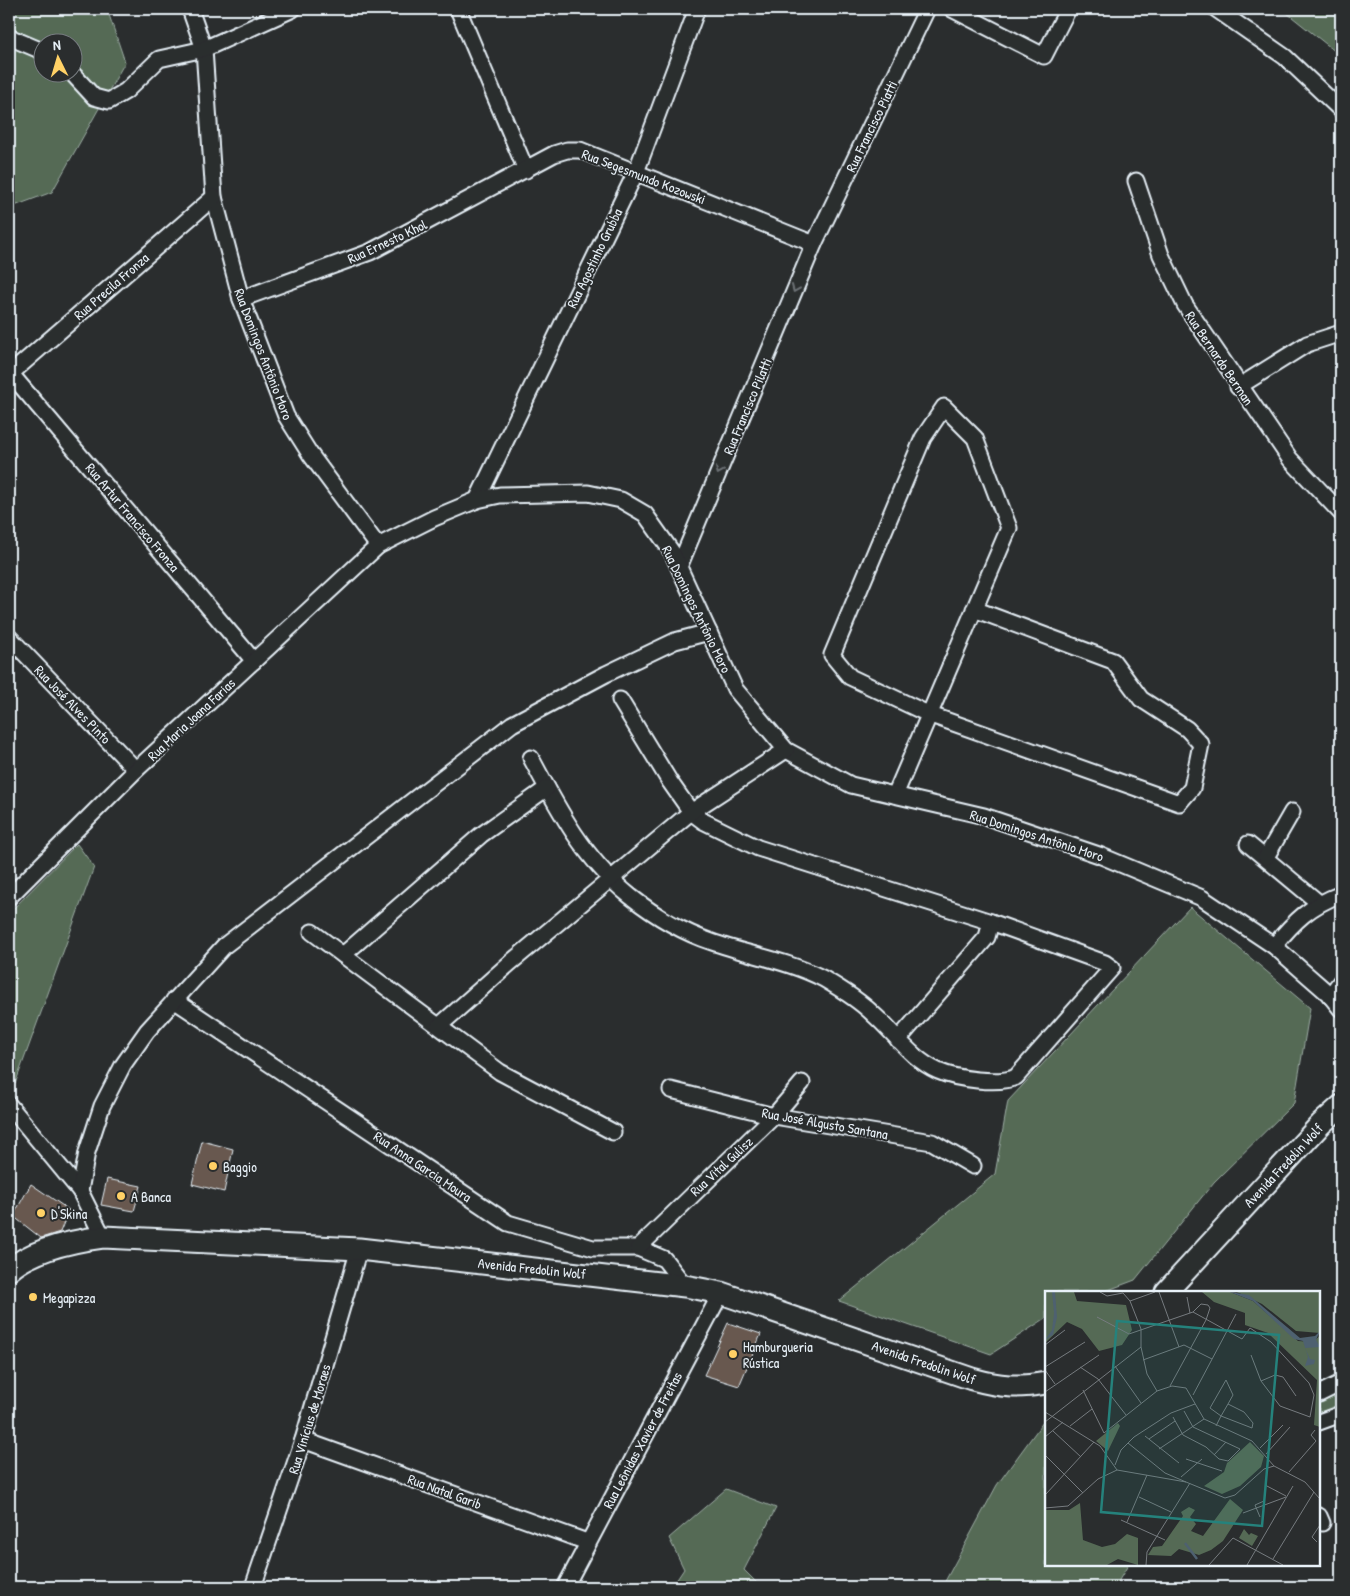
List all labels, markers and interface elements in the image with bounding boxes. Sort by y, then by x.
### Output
north arrow [32,32,82,82]
text: N [52,35,62,54]
street label: Rua Francisco Piatti [841,77,901,175]
street label: Rua Segesmundo Kozowski [579,144,709,209]
street label: Rua Agostinho Grubba [562,205,627,311]
street label: Rua Ernesto Khol [344,214,430,268]
street label: Rua Precila Fronza [70,248,153,324]
one-way arrow [791,284,802,293]
street label: Rua Domingos Antônio Moro [229,286,298,423]
street label: Rua Bernardo Berman [1181,307,1259,409]
street label: Rua Francisco Pilatti [718,355,776,457]
street label: Rua Artur Francisco Fronza [82,459,185,576]
one-way arrow [715,466,726,475]
street label: Rua Domingos Antônio Moro [657,542,736,677]
street label: Rua José Alves Pinto [31,660,116,748]
street label: Rua Maria Joana Farias [143,673,239,765]
street label: Rua Domingos Antônio Moro [967,804,1107,867]
street label: Rua José Algusto Santana [760,1103,890,1144]
street label: Avenida Fredolin Wolf [1239,1119,1327,1211]
street label: Rua Anna Garcia Moura [370,1126,476,1206]
street label: Rua Vital Gulisz [685,1132,757,1200]
place label: Baggio [223,1157,257,1177]
marker: Baggio [207,1160,219,1172]
place label: A Banca [131,1187,171,1206]
marker: A Banca [115,1190,127,1202]
place label: D'Skina [51,1204,88,1223]
marker: D'Skina [35,1207,47,1219]
street label: Avenida Fredolin Wolf [477,1253,587,1283]
place label: Megapizza [43,1288,96,1308]
marker: Megapizza [27,1291,39,1303]
inset map [1045,1291,1320,1566]
street label: Avenida Fredolin Wolf [870,1335,978,1389]
place label: Hamburgueria Rústica [743,1337,813,1372]
marker: Hamburgueria Rústica [727,1348,739,1360]
street label: Rua Vinícius de Moraes [283,1362,335,1476]
street label: Rua Leônidas Xavier de Freitas [598,1368,686,1512]
street label: Rua Natal Garib [405,1469,485,1513]

